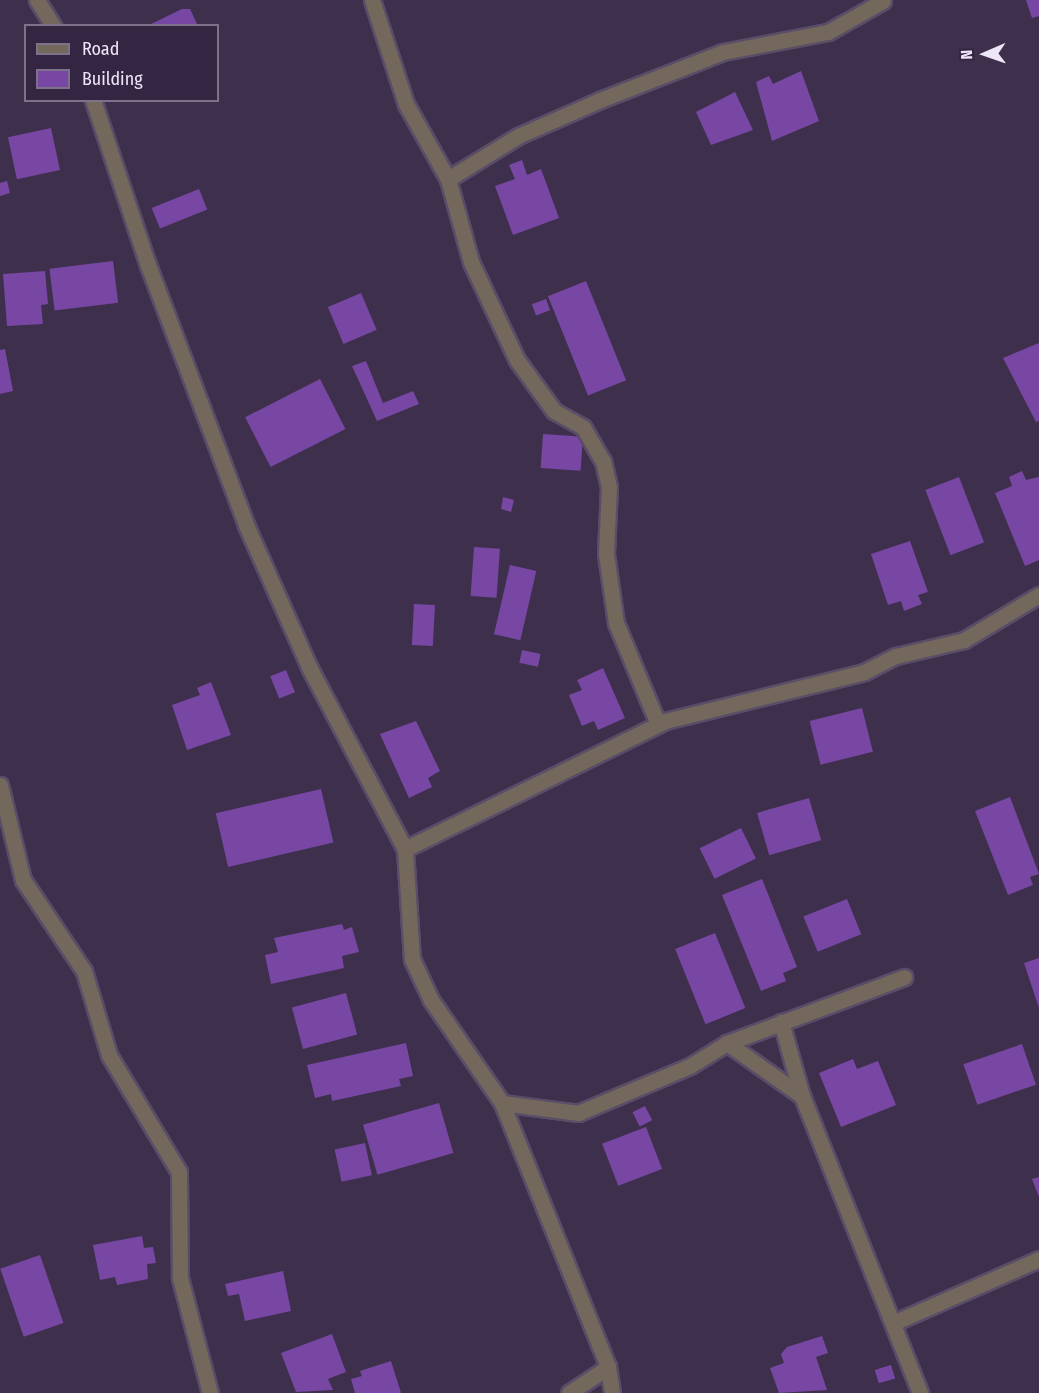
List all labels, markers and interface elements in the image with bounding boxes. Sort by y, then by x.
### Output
legend [24,24,219,102]
north arrow [955,24,1015,84]
text: Road [82,38,119,60]
text: N [957,50,976,60]
text: Building [82,68,143,90]

